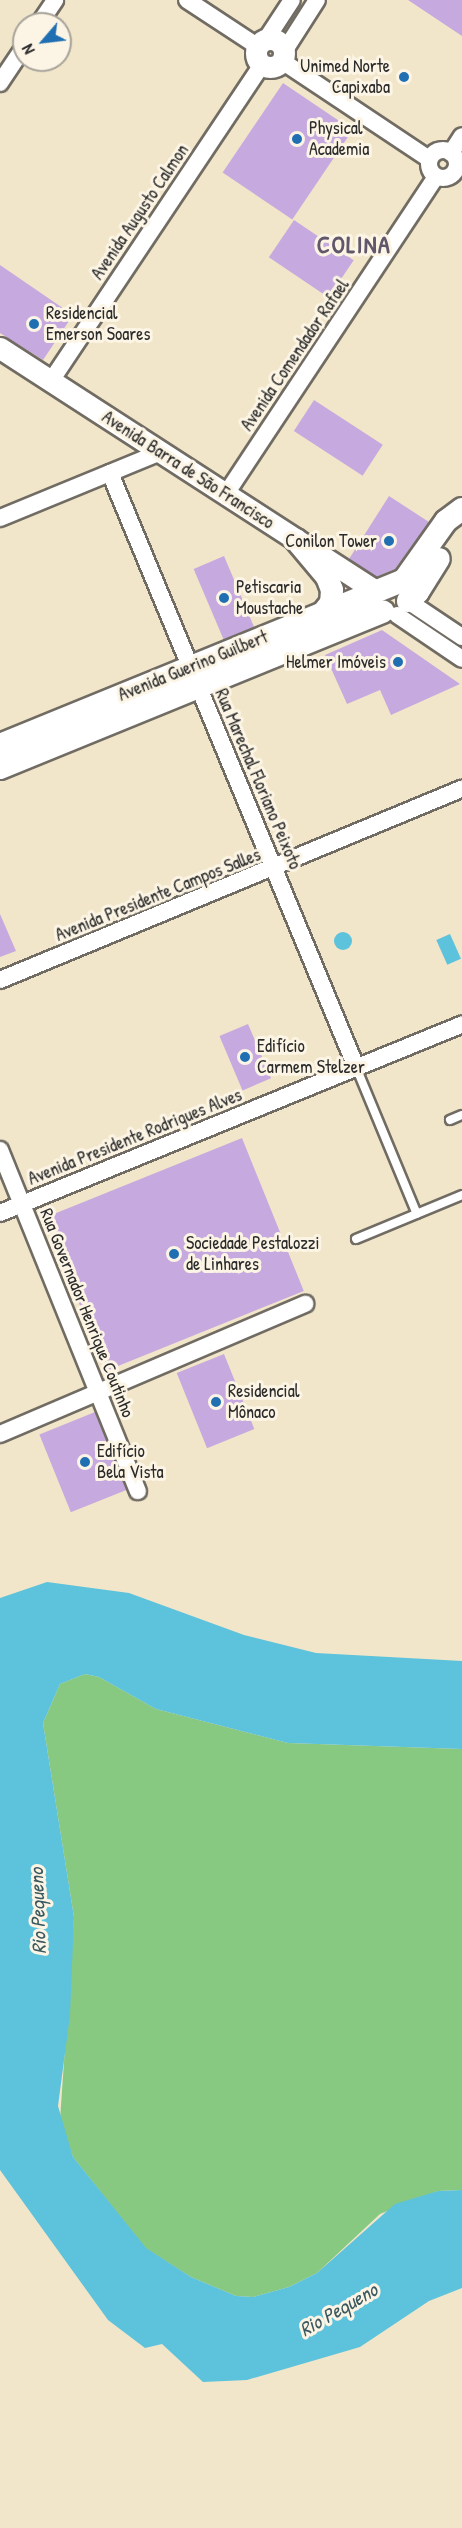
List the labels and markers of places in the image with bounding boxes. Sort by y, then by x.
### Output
place label: Unimed Norte Capixaba [300,56,390,98]
marker: Unimed Norte Capixaba [395,68,413,86]
place label: Physical Academia [309,118,369,160]
marker: Physical Academia [290,132,304,146]
place label: Residencial Emerson Soares [46,303,150,346]
marker: Residencial Emerson Soares [27,317,41,331]
place label: Conilon Tower [285,530,377,552]
marker: Conilon Tower [382,534,396,548]
place label: Petiscaria Moustache [236,577,303,620]
marker: Petiscaria Moustache [217,591,231,605]
place label: Helmer Imóveis [286,651,386,673]
marker: Helmer Imóveis [391,655,405,669]
place label: Edifício Carmem Stelzer [257,1036,365,1078]
marker: Edifício Carmem Stelzer [238,1050,252,1064]
place label: Sociedade Pestalozzi de Linhares [186,1233,320,1276]
marker: Sociedade Pestalozzi de Linhares [167,1247,181,1261]
place label: Residencial Mônaco [228,1381,299,1424]
marker: Residencial Mônaco [209,1395,223,1409]
place label: Edifício Bela Vista [97,1441,164,1484]
marker: Edifício Bela Vista [78,1455,92,1469]

